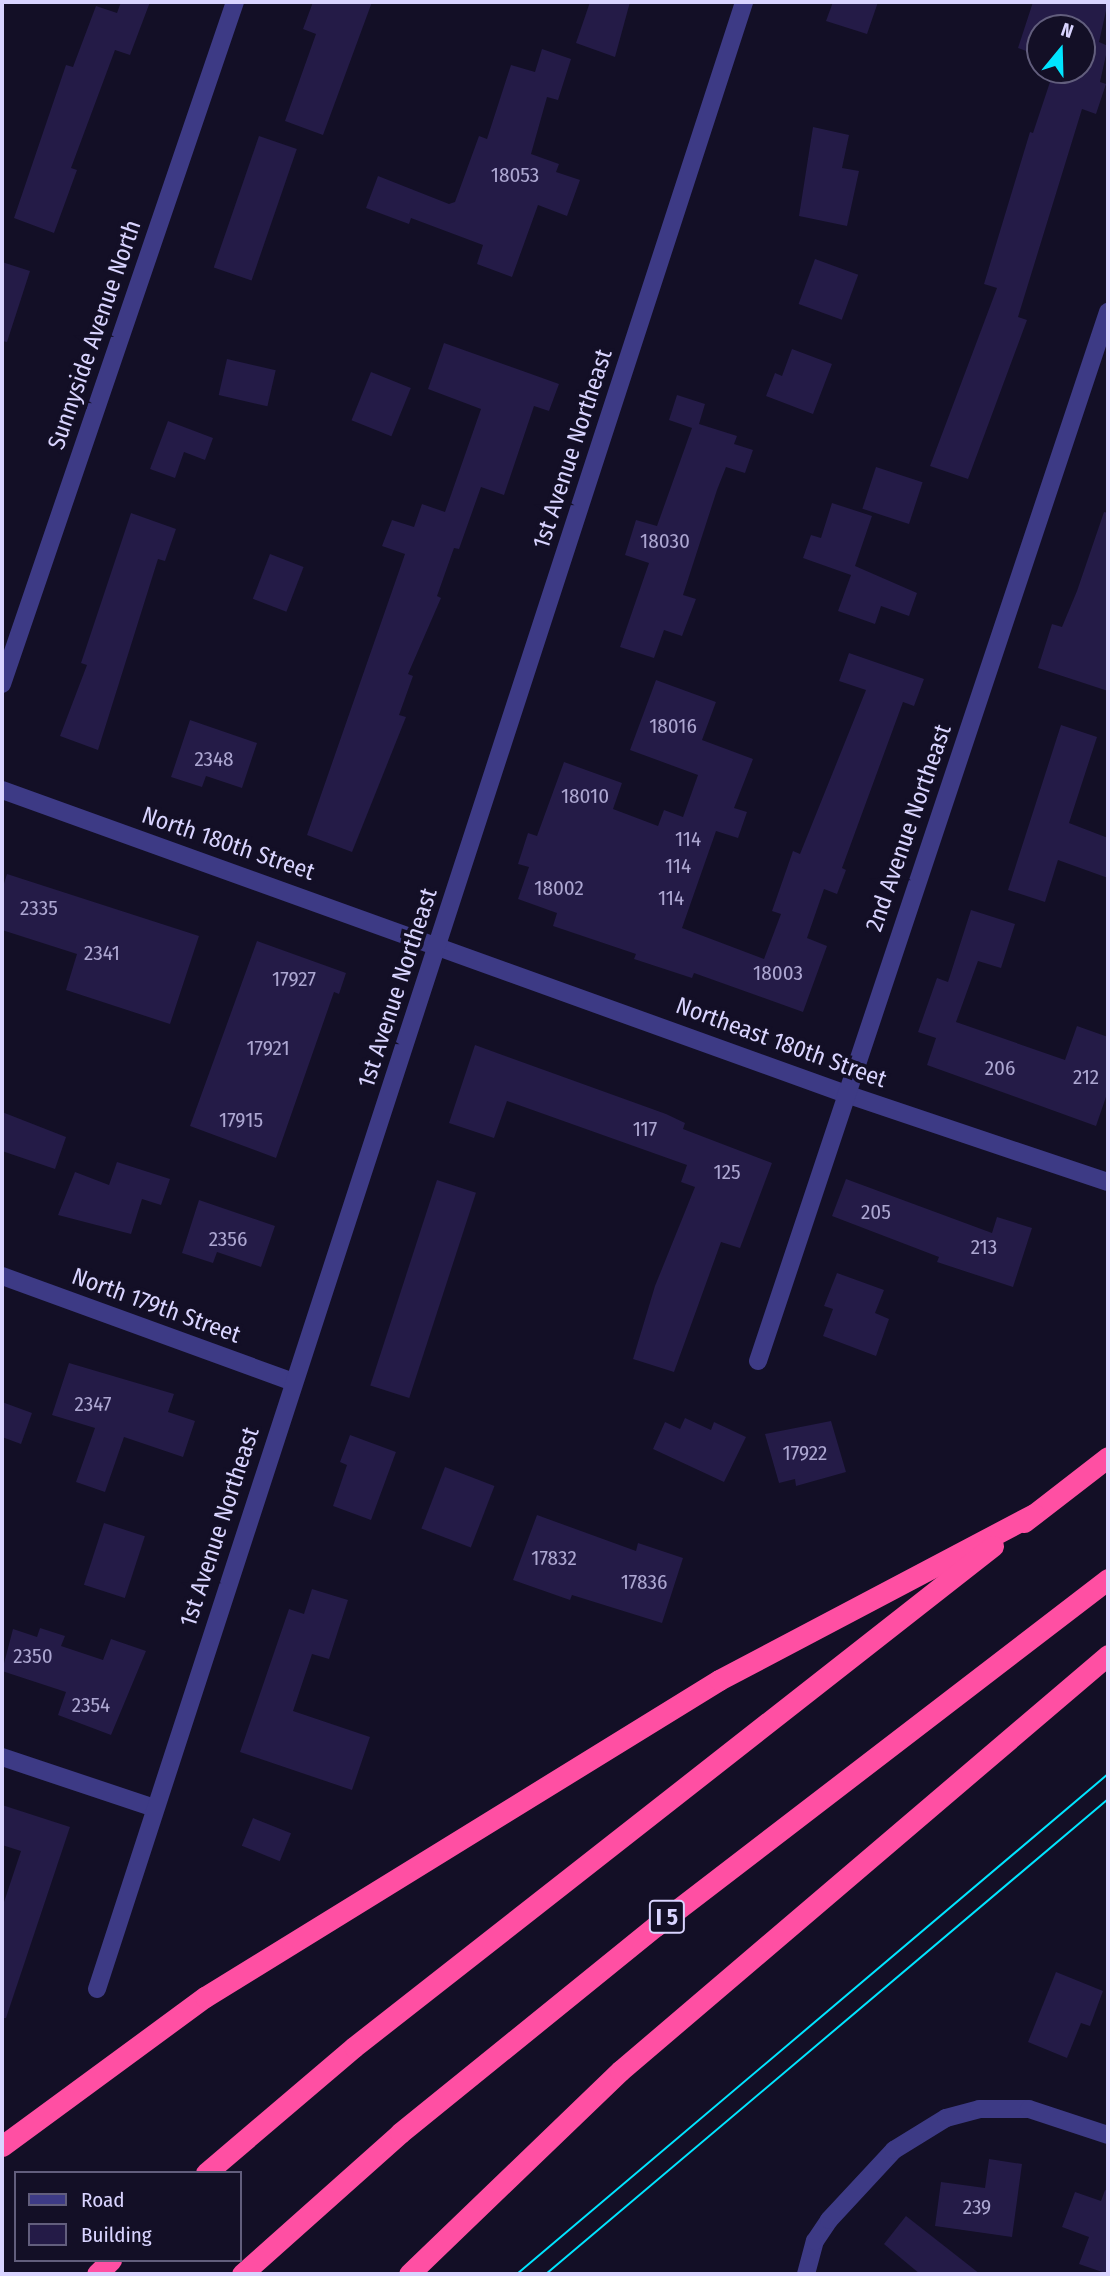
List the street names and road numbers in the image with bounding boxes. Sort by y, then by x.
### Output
street label: Sunnyside Avenue North [42,217,148,453]
street label: 1st Avenue Northeast [527,346,619,552]
street label: 2nd Avenue Northeast [860,721,958,935]
street label: North 180th Street [138,801,318,887]
street label: 1st Avenue Northeast [352,885,444,1091]
street label: Northeast 180th Street [672,991,890,1095]
street label: North 179th Street [68,1262,244,1350]
street label: 1st Avenue Northeast [174,1424,266,1630]
road number: I 5 [648,1898,686,1936]

